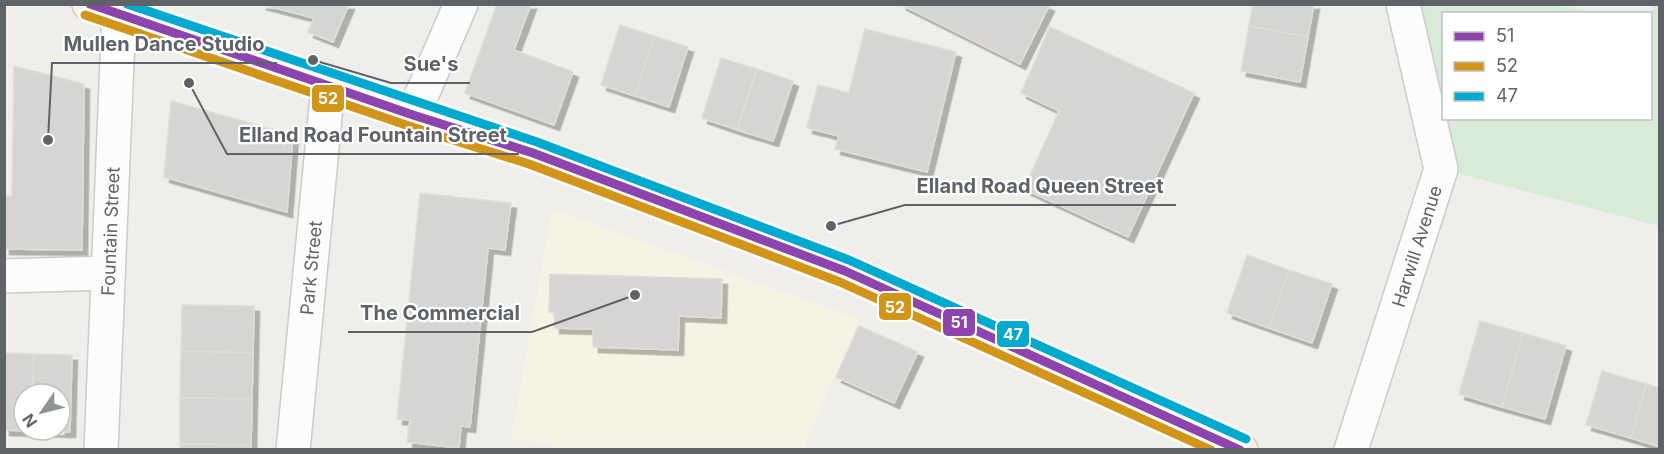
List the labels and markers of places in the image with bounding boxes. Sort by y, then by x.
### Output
callout: Mullen Dance Studio [52,25,277,63]
callout: Sue's [391,45,470,83]
callout: Elland Road Fountain Street [227,116,519,154]
callout: Elland Road Queen Street [905,167,1176,205]
callout: The Commercial [348,294,532,332]

